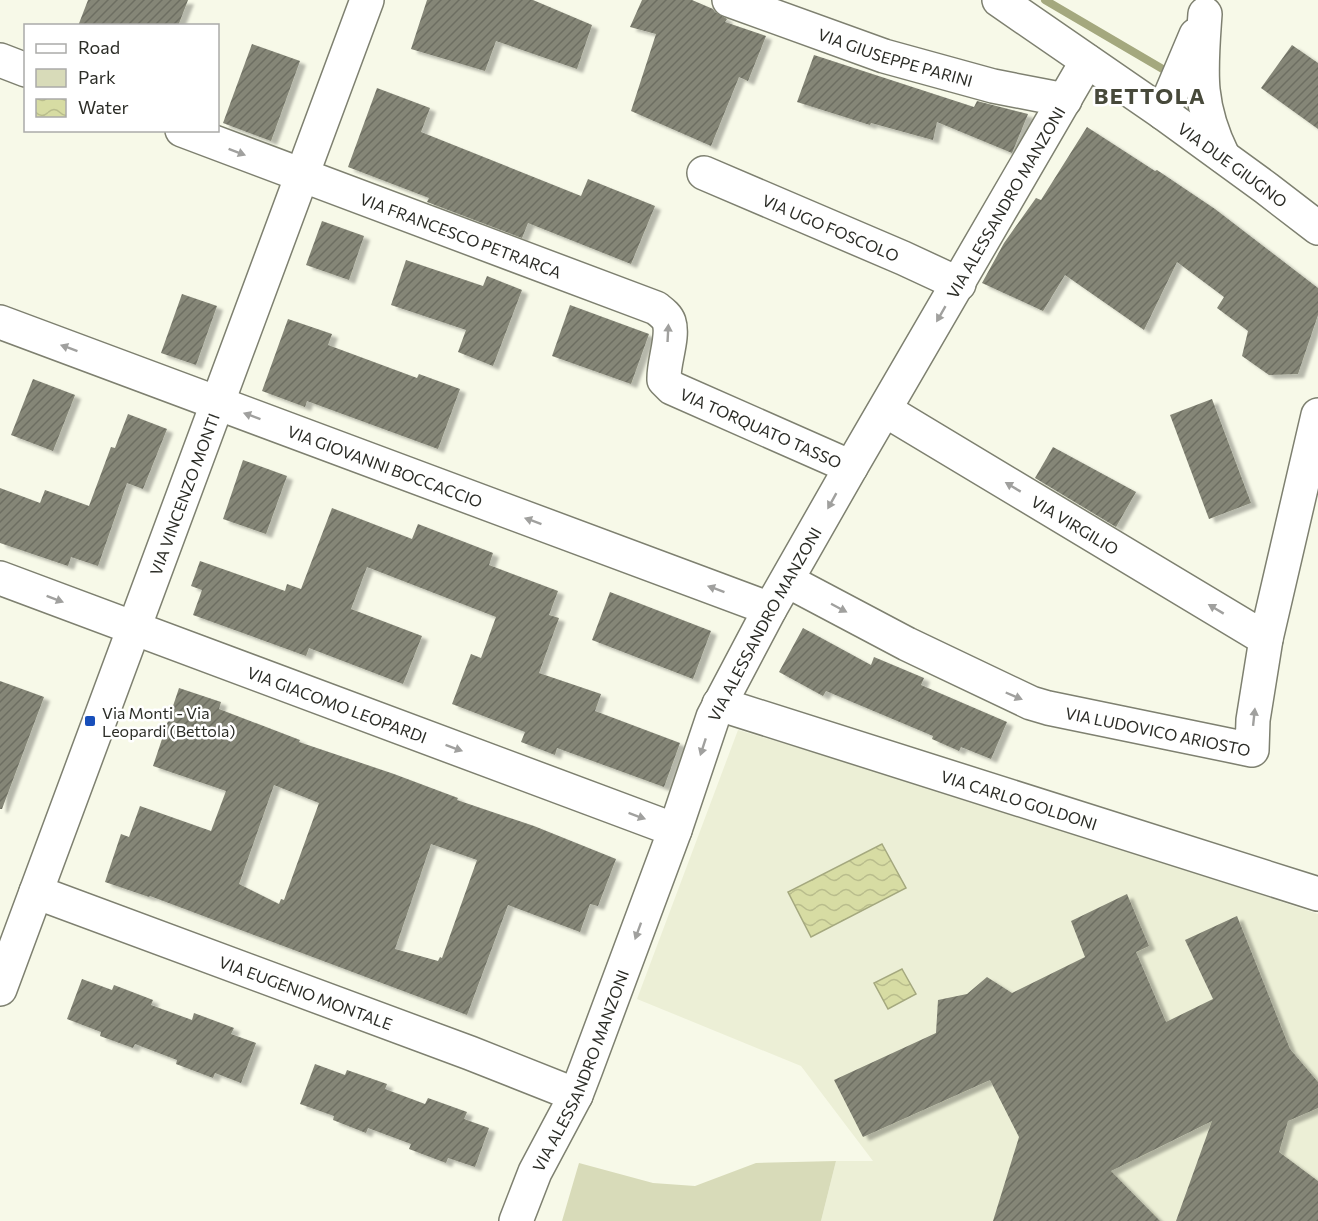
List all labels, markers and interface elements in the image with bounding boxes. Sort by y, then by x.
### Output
street label: VIA GIUSEPPE PARINI [816,23,975,90]
legend [24,24,219,132]
text: Road [78,36,120,58]
text: Park [78,66,116,88]
district label: BETTOLA [1094,82,1206,109]
text: Water [78,96,129,118]
street label: VIA ALESSANDRO MANZONI [942,103,1068,301]
street label: VIA DUE GIUGNO [1175,118,1291,211]
one-way arrow [228,147,246,157]
street label: VIA FRANCESCO PETRARCA [358,188,564,281]
street label: VIA UGO FOSCOLO [760,190,902,265]
one-way arrow [936,306,946,323]
one-way arrow [664,323,673,342]
one-way arrow [60,343,78,352]
street label: VIA TORQUATO TASSO [677,383,845,471]
street label: VIA VINCENZO MONTI [145,410,222,578]
one-way arrow [243,411,261,420]
street label: VIA GIOVANNI BOCCACCIO [285,421,485,511]
one-way arrow [1005,482,1021,493]
street label: VIA VIRGILIO [1028,491,1122,558]
one-way arrow [827,493,837,510]
one-way arrow [524,515,542,525]
street label: VIA ALESSANDRO MANZONI [703,523,824,724]
one-way arrow [706,583,724,593]
one-way arrow [46,595,64,604]
one-way arrow [831,603,848,613]
one-way arrow [1208,604,1224,615]
street label: VIA GIACOMO LEOPARDI [245,662,430,746]
one-way arrow [1005,691,1023,701]
street label: VIA LUDOVICO ARIOSTO [1064,702,1252,759]
place label: Via Monti - Via Leopardi (Bettola) [102,703,236,740]
one-way arrow [1249,707,1259,726]
marker: Via Monti - Via Leopardi (Bettola) [83,714,97,728]
one-way arrow [697,738,707,756]
one-way arrow [445,744,463,753]
street label: VIA CARLO GOLDONI [939,766,1100,833]
one-way arrow [628,811,646,821]
one-way arrow [632,922,642,940]
street label: VIA EUGENIO MONTALE [217,951,395,1033]
street label: VIA ALESSANDRO MANZONI [528,967,632,1174]

